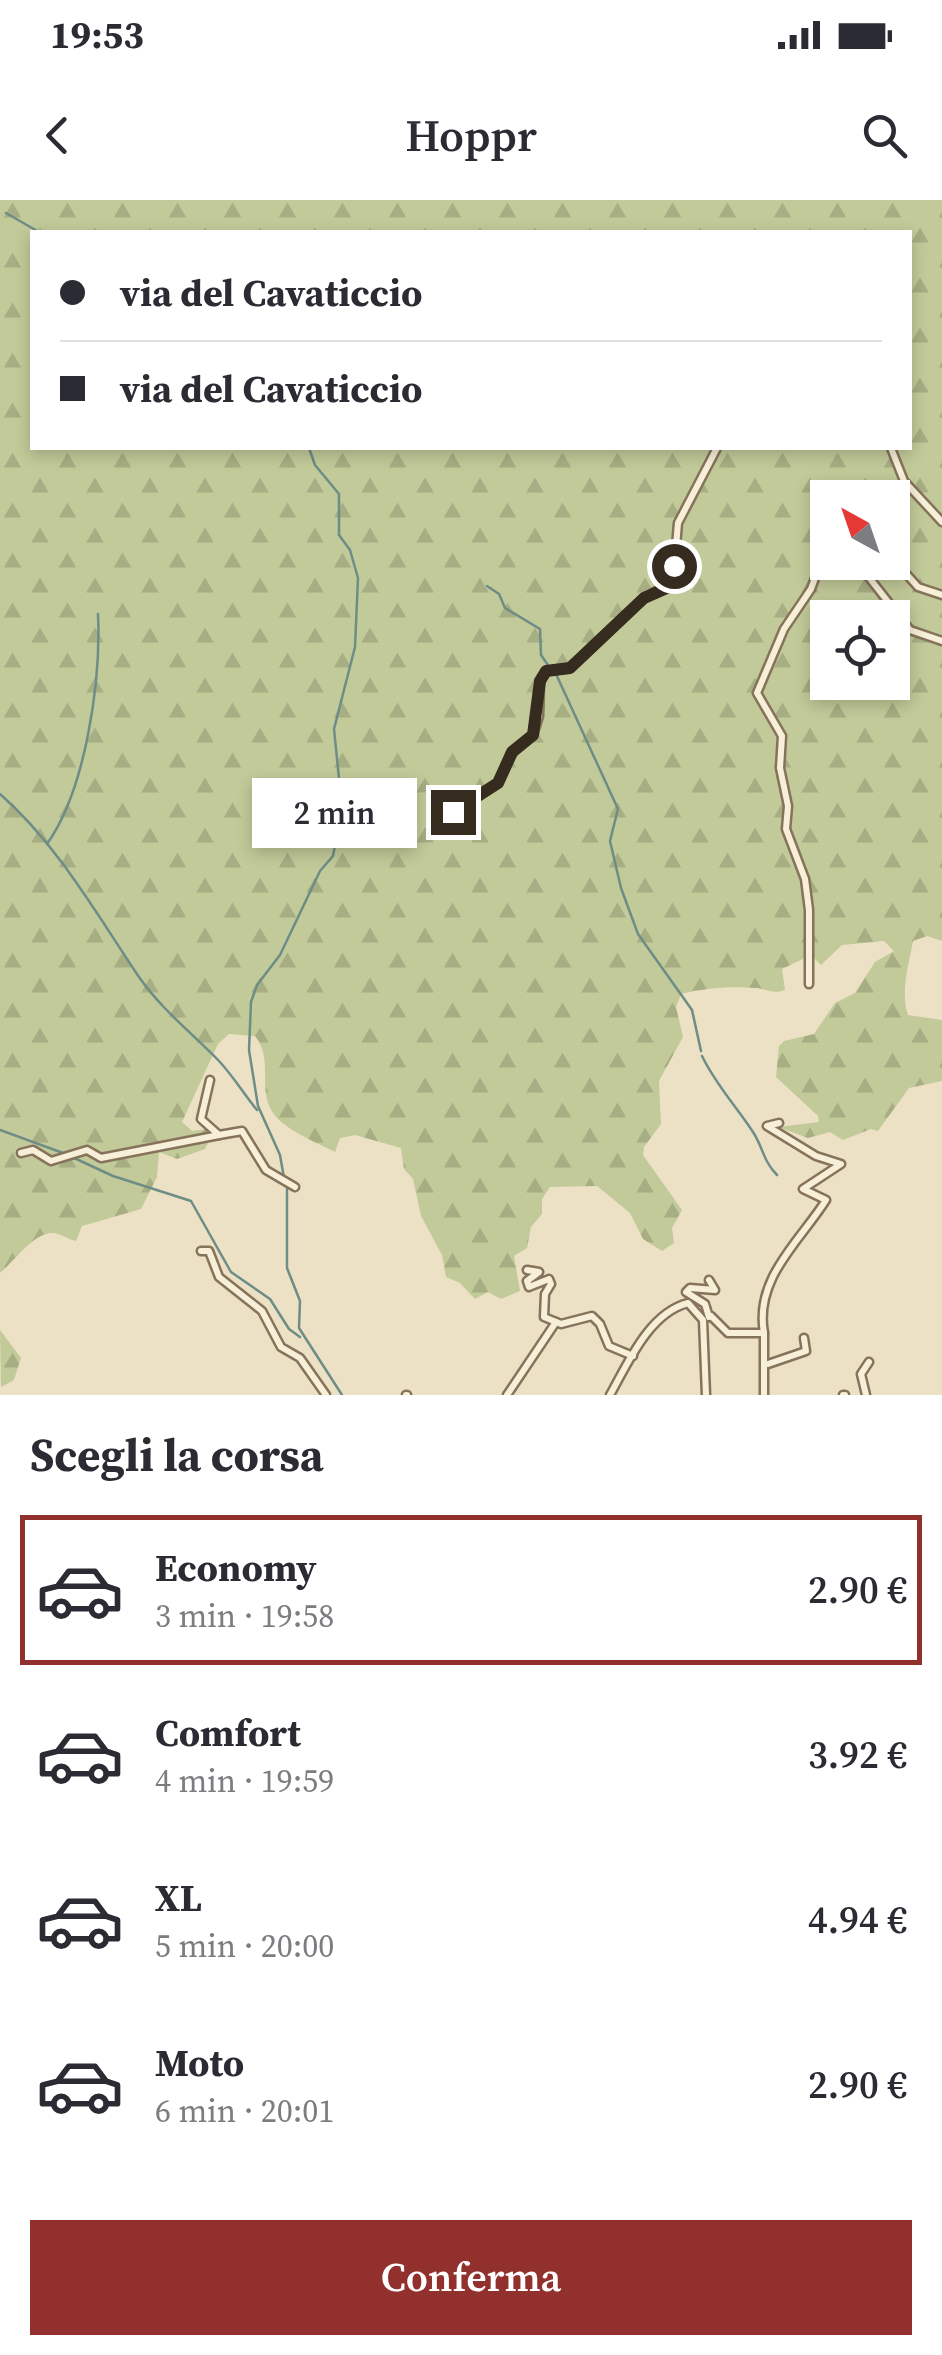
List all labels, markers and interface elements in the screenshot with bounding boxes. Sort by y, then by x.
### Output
text: 19:53 [50,9,144,61]
text: Hoppr [405,104,537,166]
icon: back [30,108,85,163]
icon: search [857,108,912,163]
text: via del Cavaticcio [120,267,423,319]
text: via del Cavaticcio [120,363,423,415]
north arrow [810,480,910,580]
map controls [810,480,910,700]
route start [652,544,697,589]
button: locate [810,600,910,700]
callout: 2 min [253,777,418,847]
route end [431,790,476,835]
text: 2 min [293,791,376,835]
text: Scegli la corsa [30,1424,324,1486]
text: Economy [155,1542,317,1594]
icon: car [35,1545,125,1635]
text: 2.90 € [808,1564,907,1616]
text: 3 min · 19:58 [155,1594,334,1638]
text: Comfort [155,1707,301,1759]
icon: car [35,1710,125,1800]
text: 3.92 € [808,1729,907,1781]
text: 4 min · 19:59 [155,1759,334,1803]
text: XL [155,1872,202,1924]
icon: car [35,1875,125,1965]
text: 4.94 € [808,1894,907,1946]
text: 5 min · 20:00 [155,1924,334,1968]
text: Moto [155,2037,244,2089]
icon: car [35,2040,125,2130]
text: 2.90 € [808,2059,907,2111]
text: 6 min · 20:01 [155,2089,334,2133]
button: Conferma [30,2220,912,2335]

